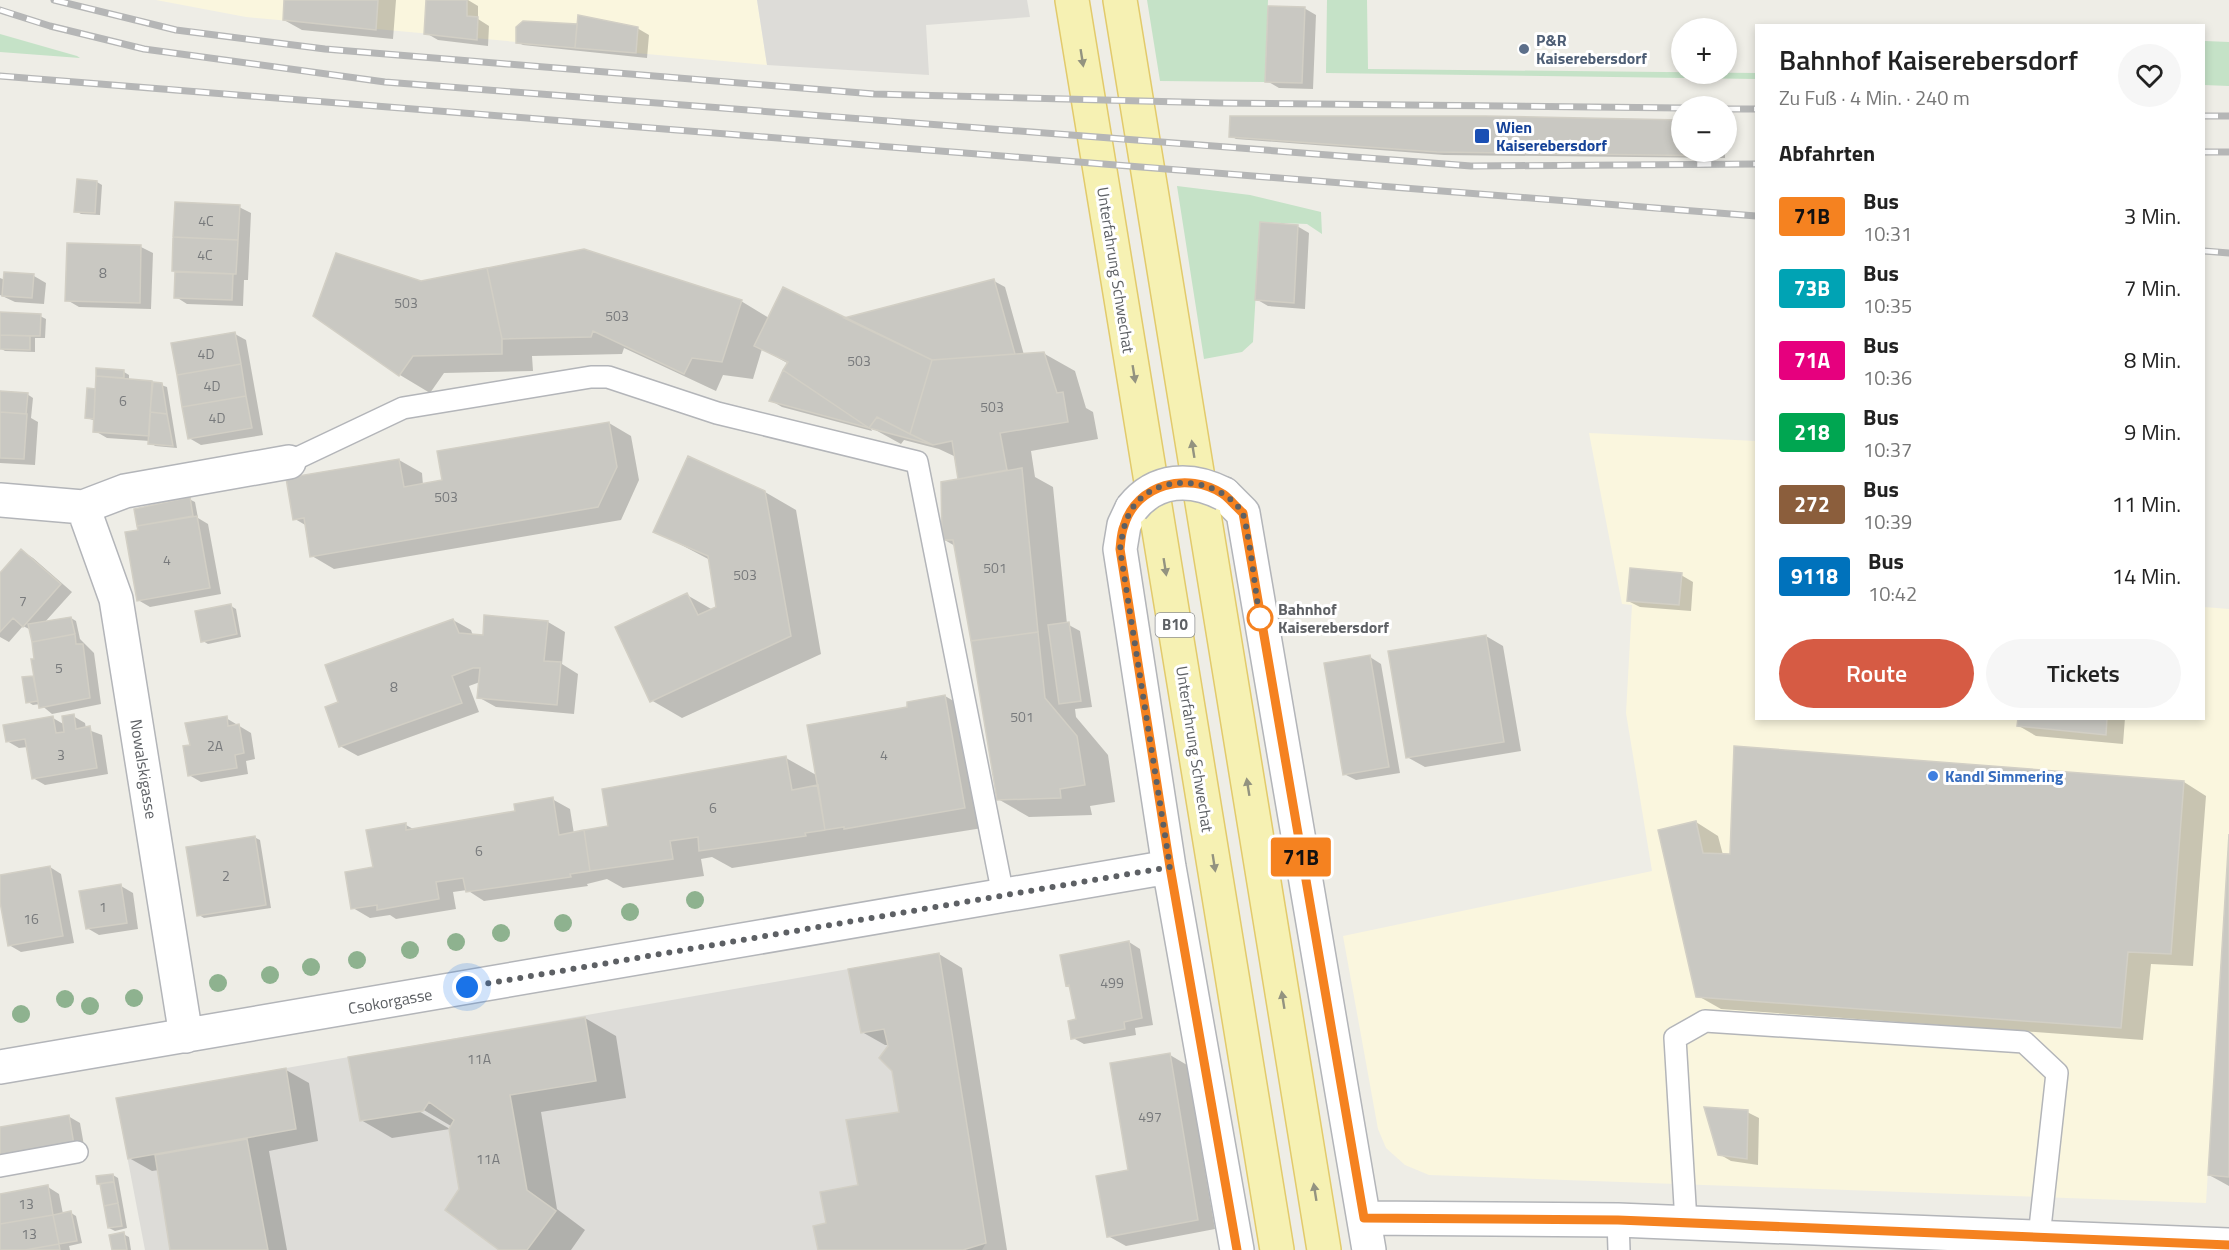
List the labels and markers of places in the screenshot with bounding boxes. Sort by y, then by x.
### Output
place label: P&R Kaiserebersdorf [1536,28,1647,70]
marker: P&R Kaiserebersdorf [1517,42,1531,56]
place label: Wien Kaiserebersdorf [1496,115,1607,157]
marker: Wien Kaiserebersdorf [1473,127,1491,145]
place label: Bahnhof Kaiserebersdorf [1278,597,1389,639]
marker: Bahnhof Kaiserebersdorf [1247,605,1273,631]
place label: Kandl Simmering [1945,764,2064,788]
marker: Kandl Simmering [1926,769,1940,783]

